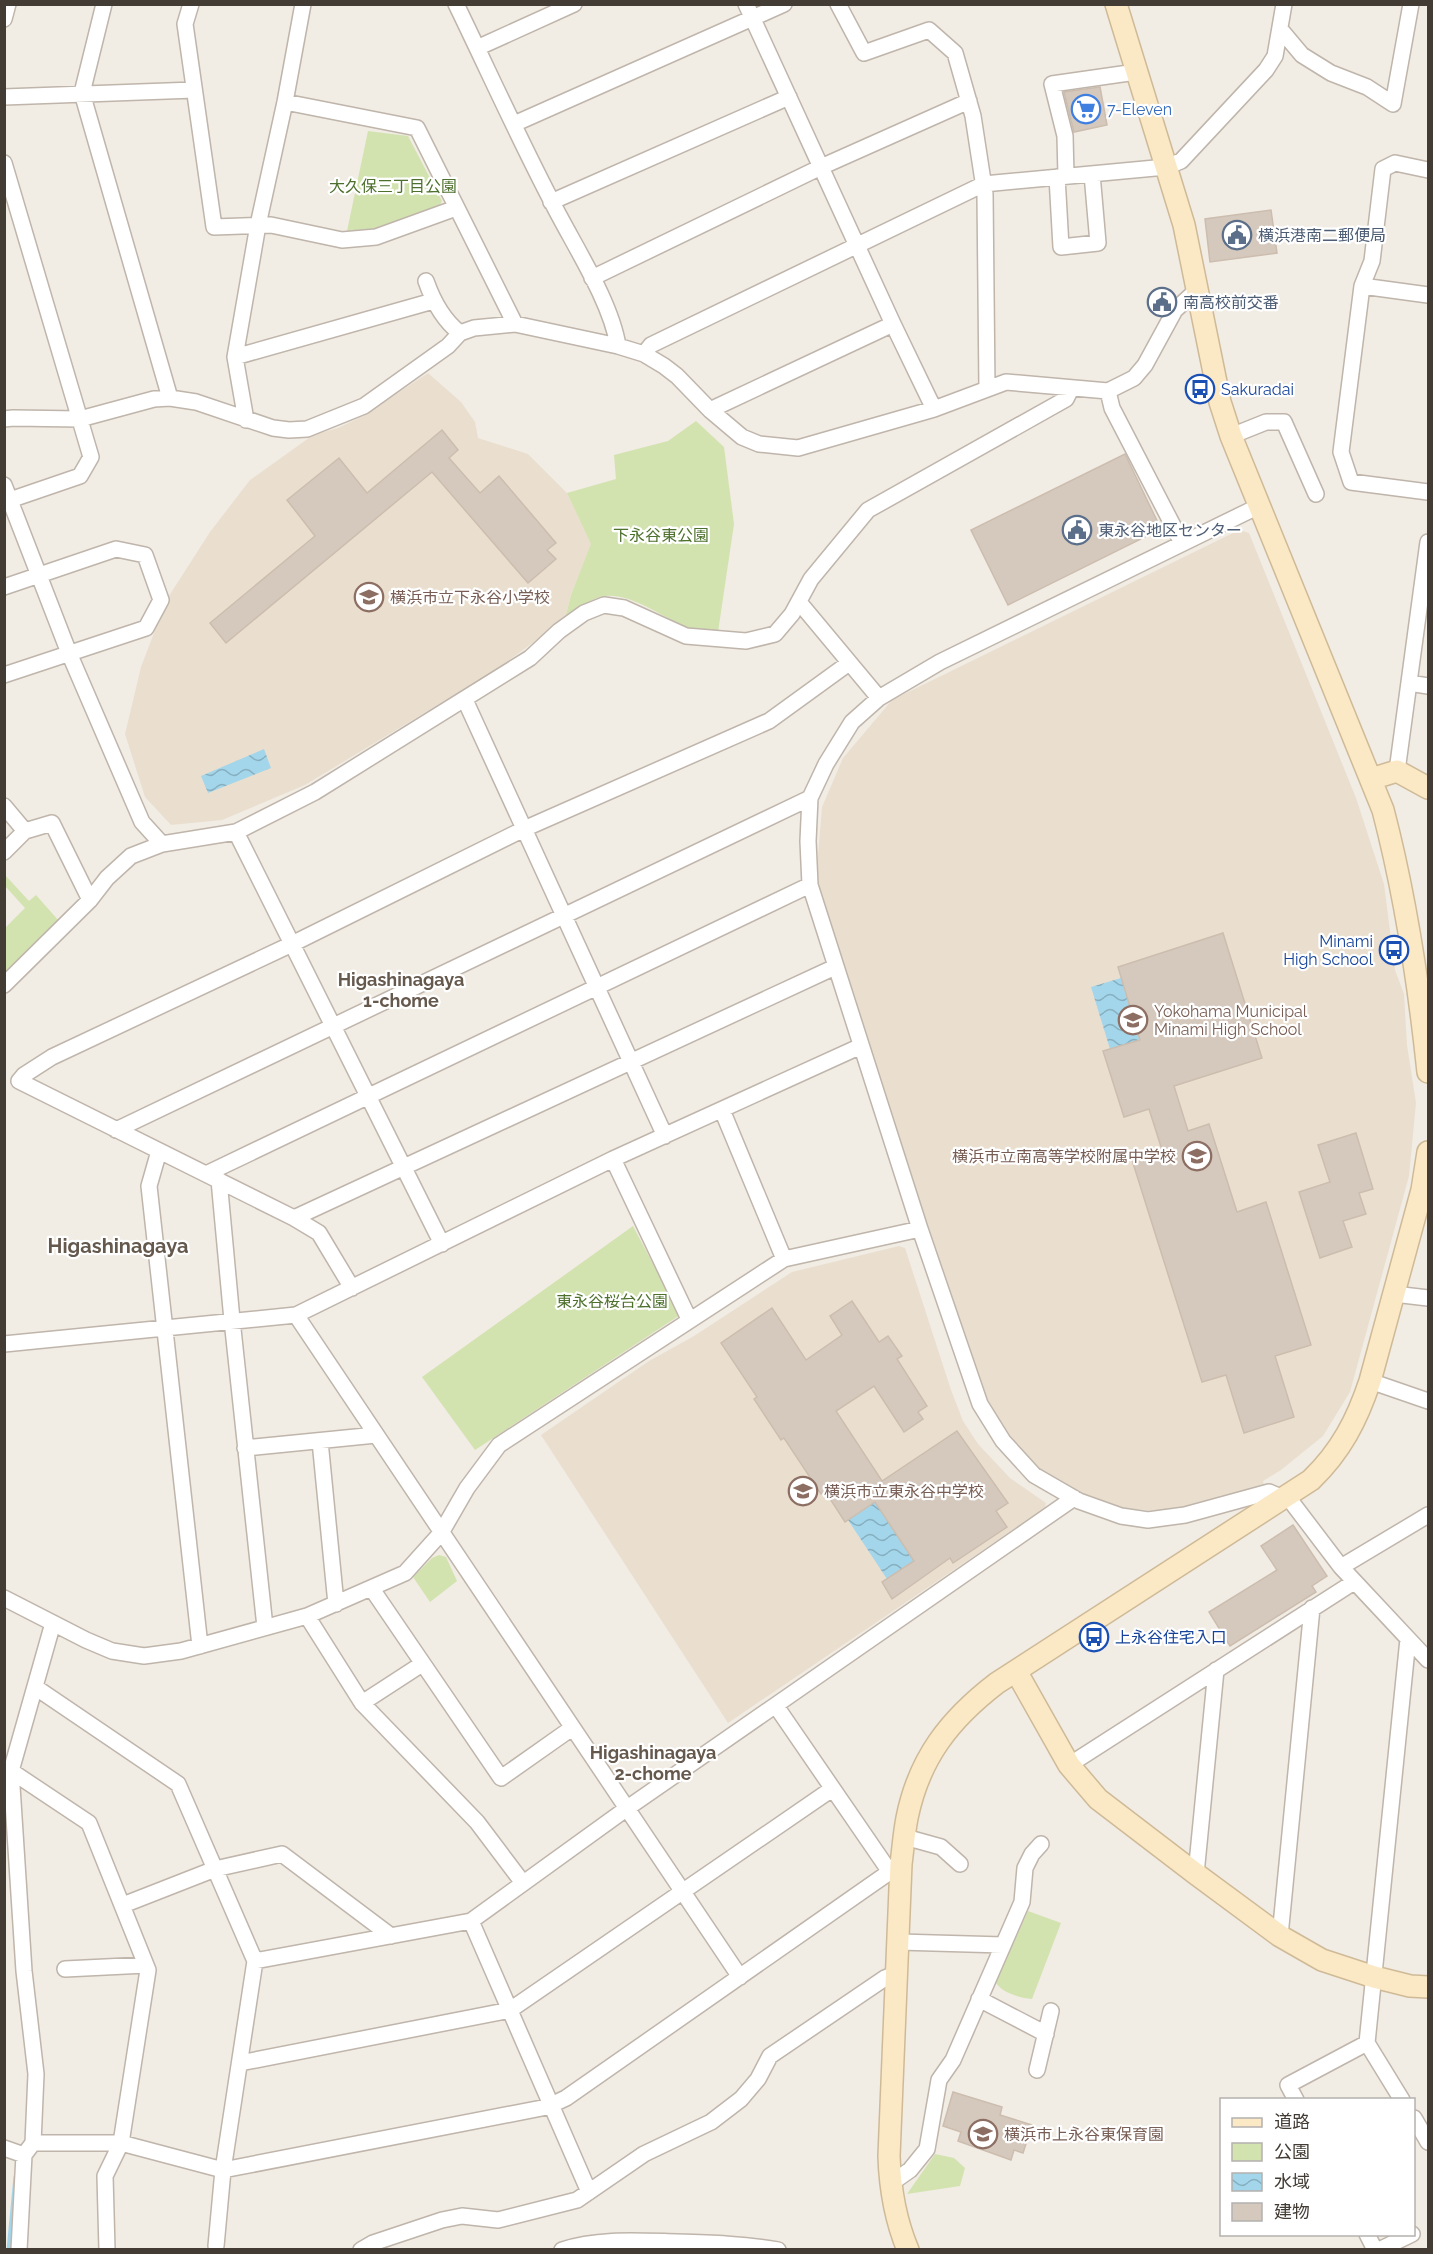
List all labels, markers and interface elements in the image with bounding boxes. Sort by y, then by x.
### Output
supermarket icon: 7-Eleven [1070,93,1102,125]
place label: 7-Eleven [1107,100,1172,119]
park label: 大久保三丁目公園 [329,177,457,196]
public building icon: 横浜港南二郵便局 [1221,219,1253,251]
place label: 横浜港南二郵便局 [1258,226,1386,245]
public building icon: 南高校前交番 [1146,286,1178,318]
place label: 南高校前交番 [1183,293,1279,312]
bus stop icon: Sakuradai [1184,373,1216,405]
place label: Sakuradai [1221,380,1294,399]
public building icon: 東永谷地区センター [1061,514,1093,546]
place label: 東永谷地区センター [1098,521,1242,540]
park label: 下永谷東公園 [613,526,709,545]
school or university icon: 横浜市立下永谷小学校 [353,581,385,613]
place label: 横浜市立下永谷小学校 [390,588,550,607]
place label: Minami High School [1283,932,1374,969]
bus stop icon: Minami High School [1378,934,1410,966]
district label: Higashinagaya 1-chome [338,969,464,1011]
place label: Yokohama Municipal Minami High School [1154,1002,1308,1039]
school or university icon: Yokohama Municipal Minami High School [1117,1004,1149,1036]
school or university icon: 横浜市立南高等学校附属中学校 [1181,1140,1213,1172]
place label: 横浜市立南高等学校附属中学校 [952,1147,1176,1166]
district label: Higashinagaya [48,1234,188,1258]
park label: 東永谷桜台公園 [556,1292,668,1311]
school or university icon: 横浜市立東永谷中学校 [787,1475,819,1507]
place label: 横浜市立東永谷中学校 [824,1482,984,1501]
bus stop icon: 上永谷住宅入口 [1078,1621,1110,1653]
place label: 上永谷住宅入口 [1115,1628,1227,1647]
district label: Higashinagaya 2-chome [590,1742,716,1784]
legend [1220,2098,1415,2236]
text: 道路 [1274,2111,1310,2132]
school or university icon: 横浜市上永谷東保育園 [967,2118,999,2150]
place label: 横浜市上永谷東保育園 [1004,2125,1164,2144]
text: 公園 [1274,2141,1310,2162]
text: 水域 [1274,2171,1310,2192]
text: 建物 [1274,2201,1310,2222]

